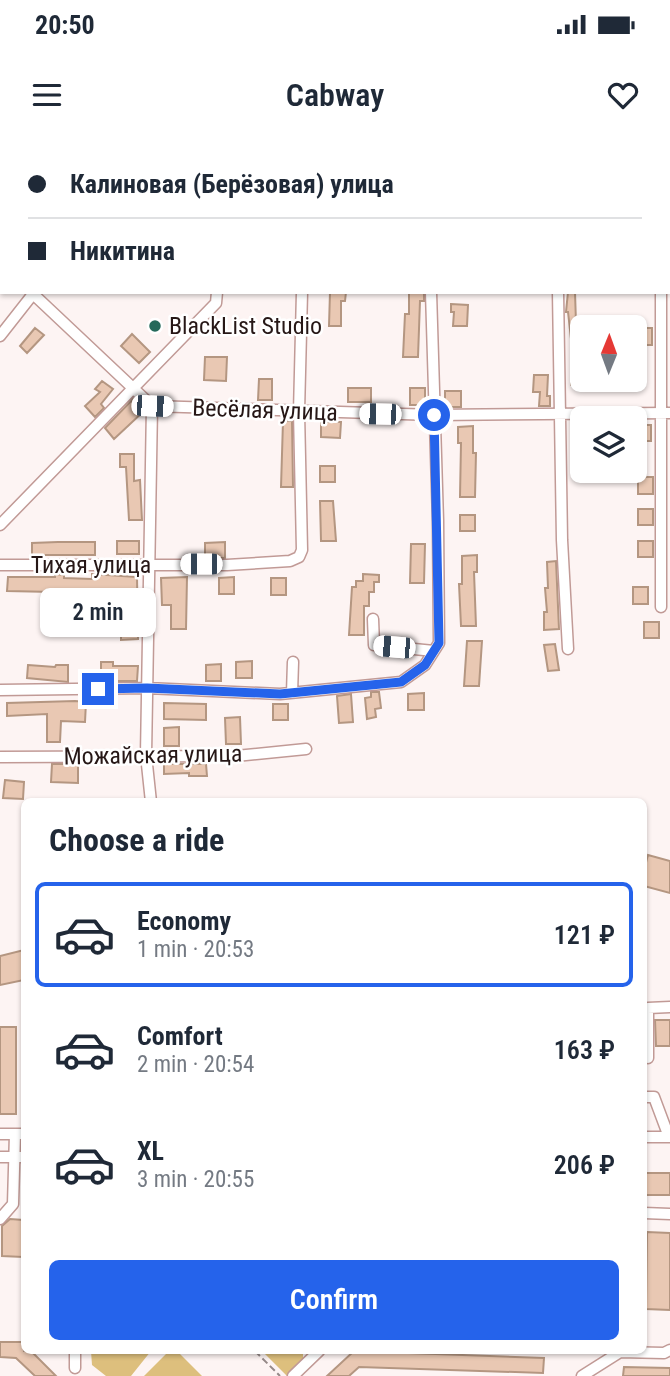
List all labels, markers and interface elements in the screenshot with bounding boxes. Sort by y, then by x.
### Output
text: 20:50 [35,10,95,40]
icon: menu [28,76,66,114]
text: Cabway [286,76,384,114]
icon: heart [604,76,642,114]
text: Калиновая (Берёзовая) улица [70,169,394,199]
text: Никитина [70,236,175,266]
place label: BlackList Studio [169,312,322,340]
north arrow [570,315,648,392]
map controls [570,315,647,483]
marker: BlackList Studio [147,318,163,334]
street label: Весёлая улица [192,393,338,427]
car [131,395,174,417]
route start [418,399,450,431]
car [359,403,402,425]
button: layers [570,406,647,483]
street label: Тихая улица [31,551,151,579]
car [181,554,223,575]
callout: 2 min [40,588,156,636]
text: 2 min [73,599,123,626]
car [373,635,416,659]
route end [82,673,114,705]
street label: Можайская улица [63,739,243,771]
text: Choose a ride [49,821,224,859]
icon: car [53,903,116,966]
text: Economy [137,906,231,936]
text: 121 ₽ [554,920,615,950]
text: 1 min · 20:53 [137,936,254,963]
icon: car [53,1018,116,1081]
text: Comfort [137,1021,223,1051]
text: 163 ₽ [554,1035,615,1065]
text: 2 min · 20:54 [137,1051,254,1078]
icon: car [53,1133,116,1196]
text: XL [137,1136,164,1166]
text: 206 ₽ [554,1150,615,1180]
text: 3 min · 20:55 [137,1166,254,1193]
button: Confirm [49,1260,619,1340]

